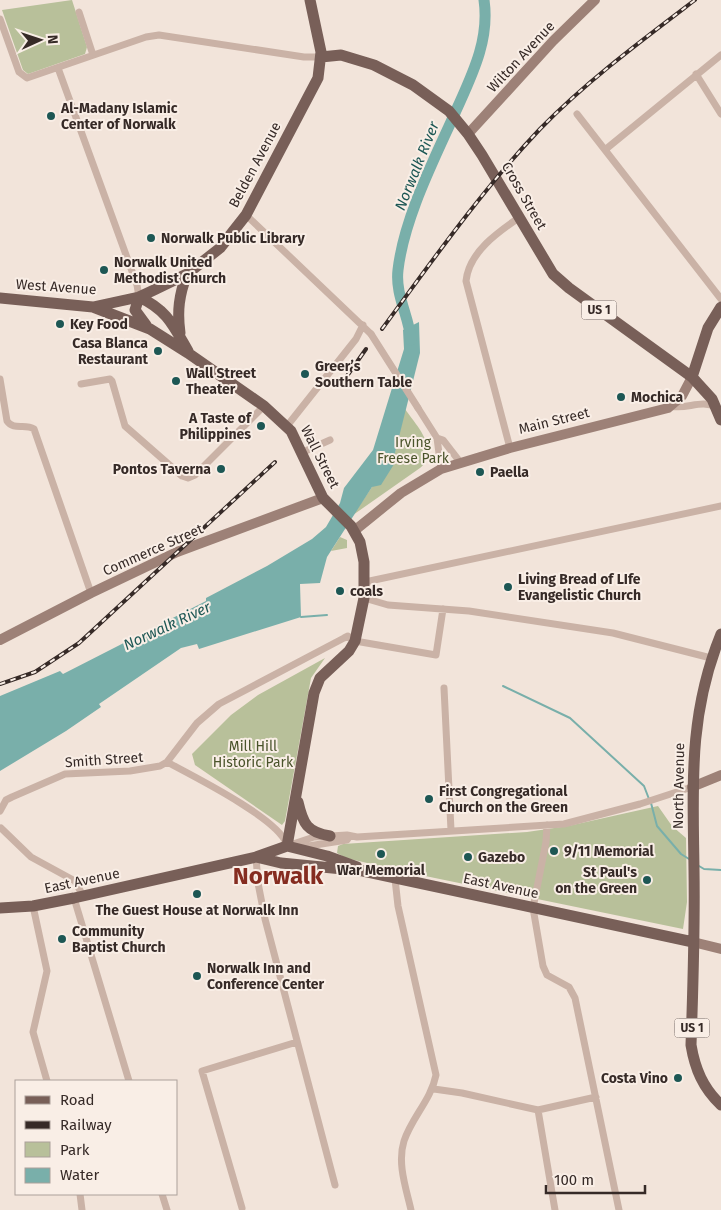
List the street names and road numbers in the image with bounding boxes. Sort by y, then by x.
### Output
street label: Wilton Avenue [484,18,558,96]
street label: Belden Avenue [225,119,285,211]
street label: Cross Street [498,159,551,234]
street label: West Avenue [15,276,97,298]
road number: US 1 [582,300,616,320]
street label: Main Street [517,404,592,438]
street label: Wall Street [297,423,344,492]
street label: Commerce Street [100,520,207,580]
street label: North Avenue [670,743,688,829]
street label: Smith Street [64,749,145,771]
street label: East Avenue [43,865,121,897]
street label: East Avenue [462,870,540,902]
road number: US 1 [674,1018,710,1038]

